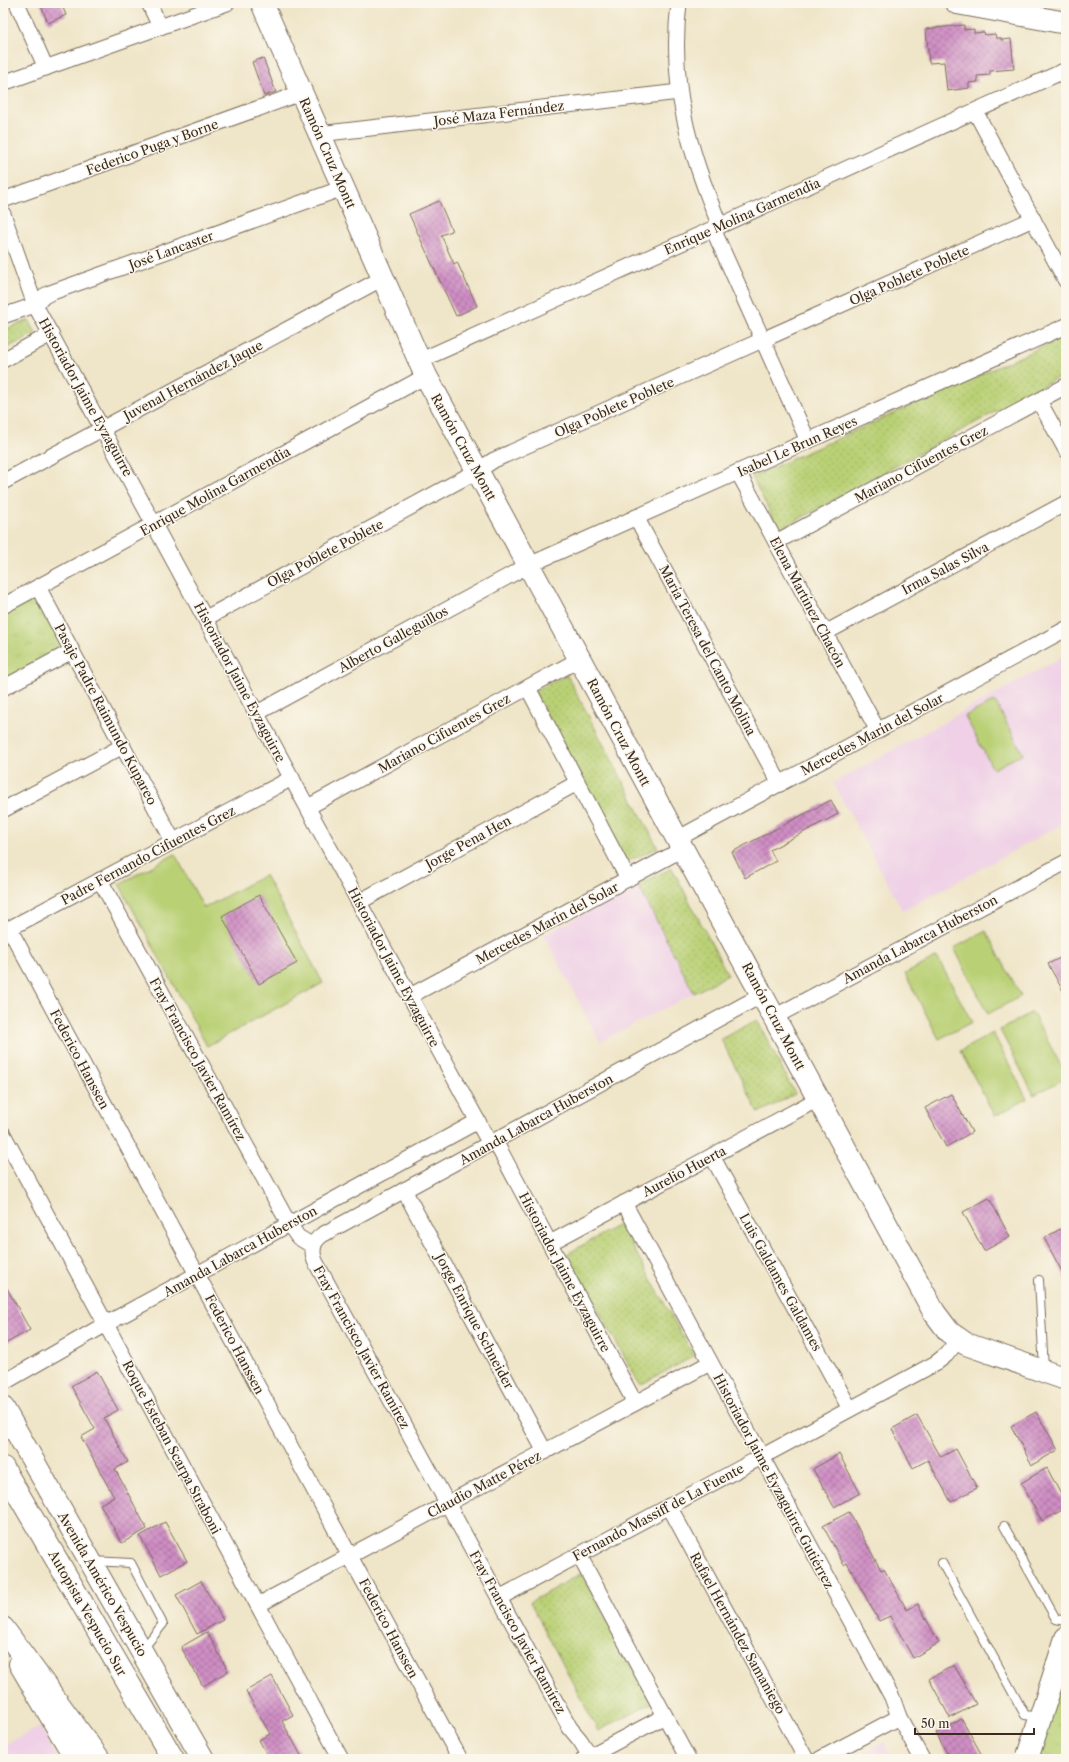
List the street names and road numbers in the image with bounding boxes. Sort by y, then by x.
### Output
street label: Ramón Cruz Montt [296,95,360,211]
street label: José Maza Fernández [431,97,565,129]
street label: Federico Puga y Borne [84,116,220,178]
street label: Enrique Molina Garmendia [662,174,823,258]
street label: José Lancaster [125,227,216,273]
street label: Olga Poblete Poblete [847,241,971,309]
street label: Historiador Jaime Eyzaguirre [36,315,136,479]
street label: Juvenal Hernández Jaque [119,337,265,424]
street label: Olga Poblete Poblete [552,373,676,441]
street label: Ramón Cruz Montt [428,391,500,504]
street label: Isabel Le Brun Reyes [735,412,860,480]
street label: Mariano Cifuentes Grez [852,422,991,506]
street label: Enrique Molina Garmendia [137,443,293,539]
street label: Olga Poblete Poblete [264,516,386,590]
street label: Elena Martínez Chacón [767,534,849,670]
street label: Irma Salas Silva [899,538,991,598]
street label: María Teresa del Canto Molina [656,562,760,738]
street label: Historiador Jaime Eyzaguirre [191,599,289,765]
street label: Alberto Galleguillos [335,602,451,676]
street label: Pasaje Padre Raimundo Kupareo [51,621,161,807]
street label: Ramón Cruz Montt [584,675,654,789]
street label: Mercedes Marín del Solar [798,689,947,778]
street label: Mariano Cifuentes Grez [375,690,513,776]
street label: Padre Fernando Cifuentes Grez [58,802,238,908]
street label: Jorge Pena Hen [421,812,514,873]
street label: Mercedes Marín del Solar [473,878,622,967]
street label: Historiador Jaime Eyzaguirre [345,884,443,1050]
street label: Amanda Labarca Huberston [839,891,1000,987]
street label: Ramón Cruz Montt [739,959,809,1073]
street label: Fray Francisco Javier Ramírez [146,975,250,1144]
street label: Federico Hanssen [47,1006,113,1112]
street label: Amanda Labarca Huberston [456,1070,616,1168]
street label: Aurelio Huerta [639,1142,729,1200]
street label: Historiador Jaime Eyzaguirre [516,1189,614,1355]
street label: Amanda Labarca Huberston [160,1202,320,1300]
street label: Luis Galdames Galdames [736,1210,826,1354]
street label: Jorge Enrique Schneider [431,1249,518,1392]
street label: Fray Francisco Javier Ramírez [310,1263,414,1432]
street label: Federico Hanssen [202,1291,268,1397]
street label: Roque Esteban Scarpa Straboni [119,1357,225,1537]
street label: Historiador Jaime Eyzaguirre Gutiérrez [710,1371,838,1592]
street label: Claudio Matte Pérez [424,1447,544,1521]
street label: Fernando Massiff de La Fuente [570,1460,746,1564]
street label: Avenida Américo Vespucio [54,1508,151,1659]
street label: Autopista Vespucio Sur [45,1546,131,1679]
street label: Fray Francisco Javier Ramírez [466,1548,570,1717]
street label: Rafael Hernández Samaniego [687,1549,789,1717]
street label: Federico Hanssen [356,1575,422,1681]

